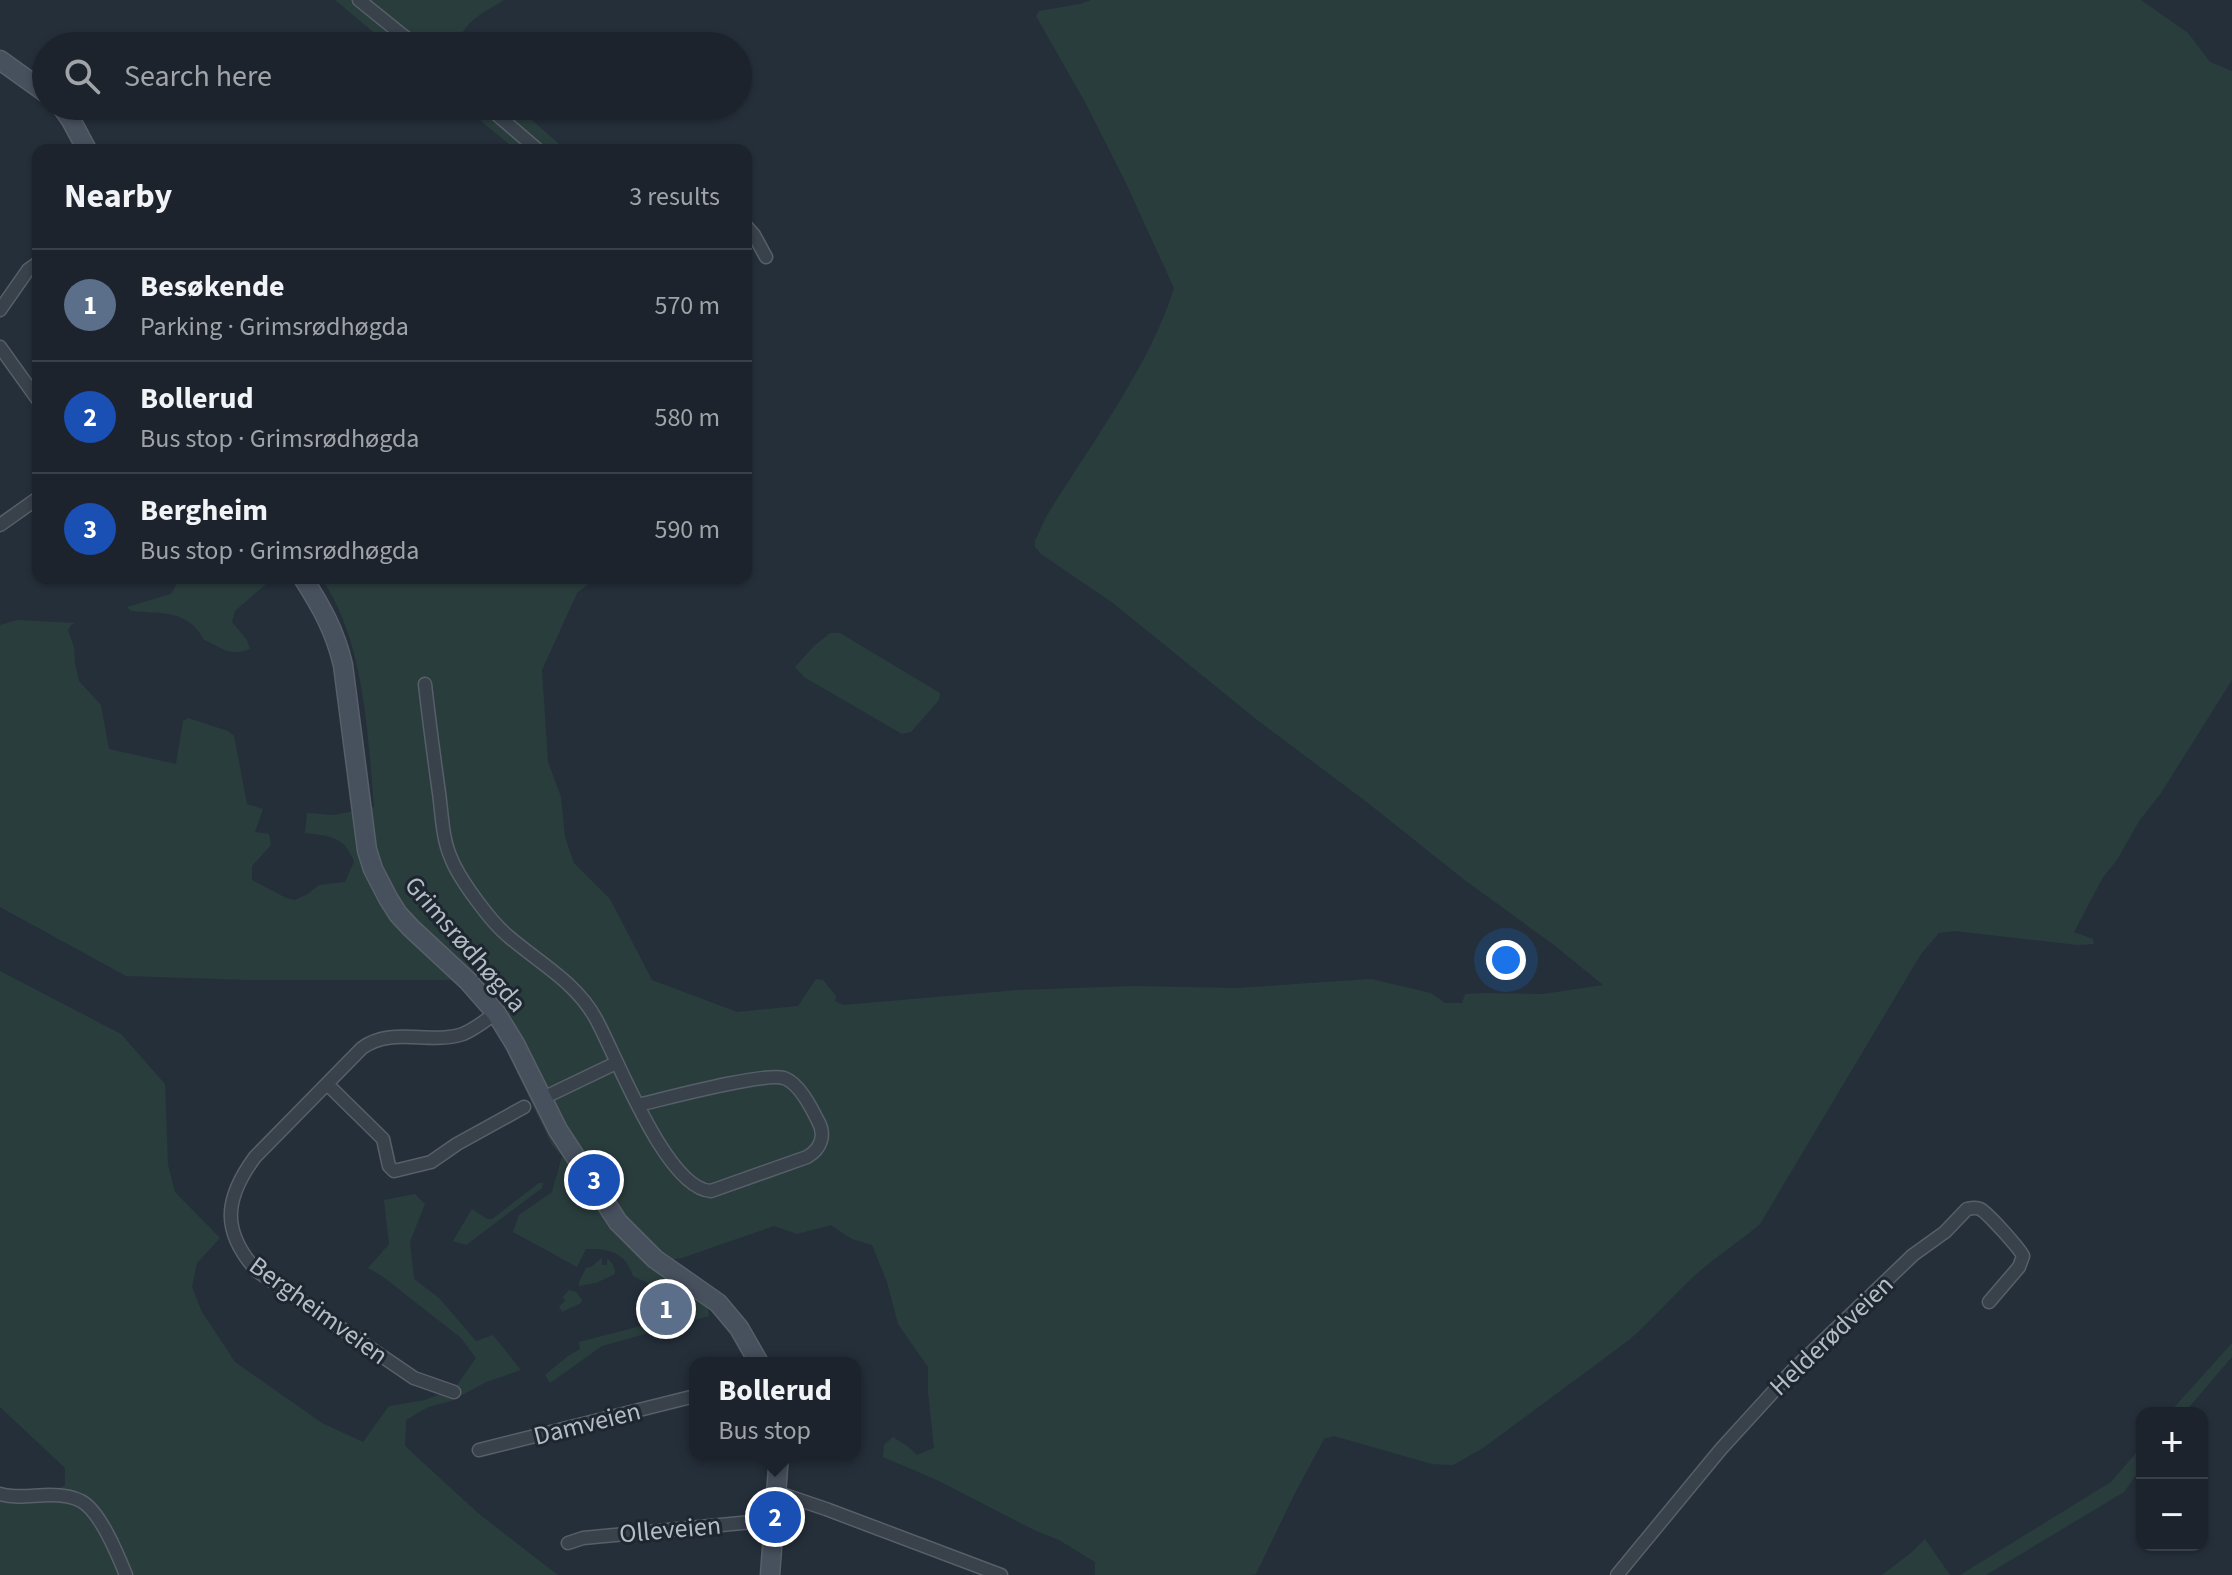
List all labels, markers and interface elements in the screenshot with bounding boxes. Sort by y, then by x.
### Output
search box [32,32,752,120]
icon: search [60,54,104,98]
text: Search here [124,55,272,98]
text: Nearby [64,172,172,221]
text: 3 results [629,178,720,215]
text: Besøkende [140,265,285,308]
text: 1 [83,287,97,324]
text: 570 m [654,287,720,324]
text: Parking · Grimsrødhøgda [140,308,409,345]
text: Bollerud [140,377,254,420]
text: 2 [83,399,97,436]
text: 580 m [654,399,720,436]
text: Bus stop · Grimsrødhøgda [140,420,419,457]
text: Bergheim [140,489,268,532]
text: 3 [83,511,97,548]
text: 590 m [654,511,720,548]
text: Bus stop · Grimsrødhøgda [140,532,419,569]
street label: Grimsrødhøgda [396,868,535,1021]
your location [1486,940,1526,980]
pin: 3 [568,1150,620,1210]
street label: Bergheimveien [242,1247,396,1373]
street label: Helderødveien [1761,1267,1902,1404]
pin: 1 [640,1279,692,1339]
popup [689,1357,861,1461]
text: Bollerud [718,1369,832,1412]
street label: Damveien [530,1392,645,1455]
map controls [2136,1407,2208,1551]
button: + [2136,1407,2208,1479]
text: Bus stop [718,1412,811,1449]
button: − [2136,1479,2208,1551]
pin: 2 [749,1487,801,1547]
street label: Olleveien [618,1507,722,1552]

